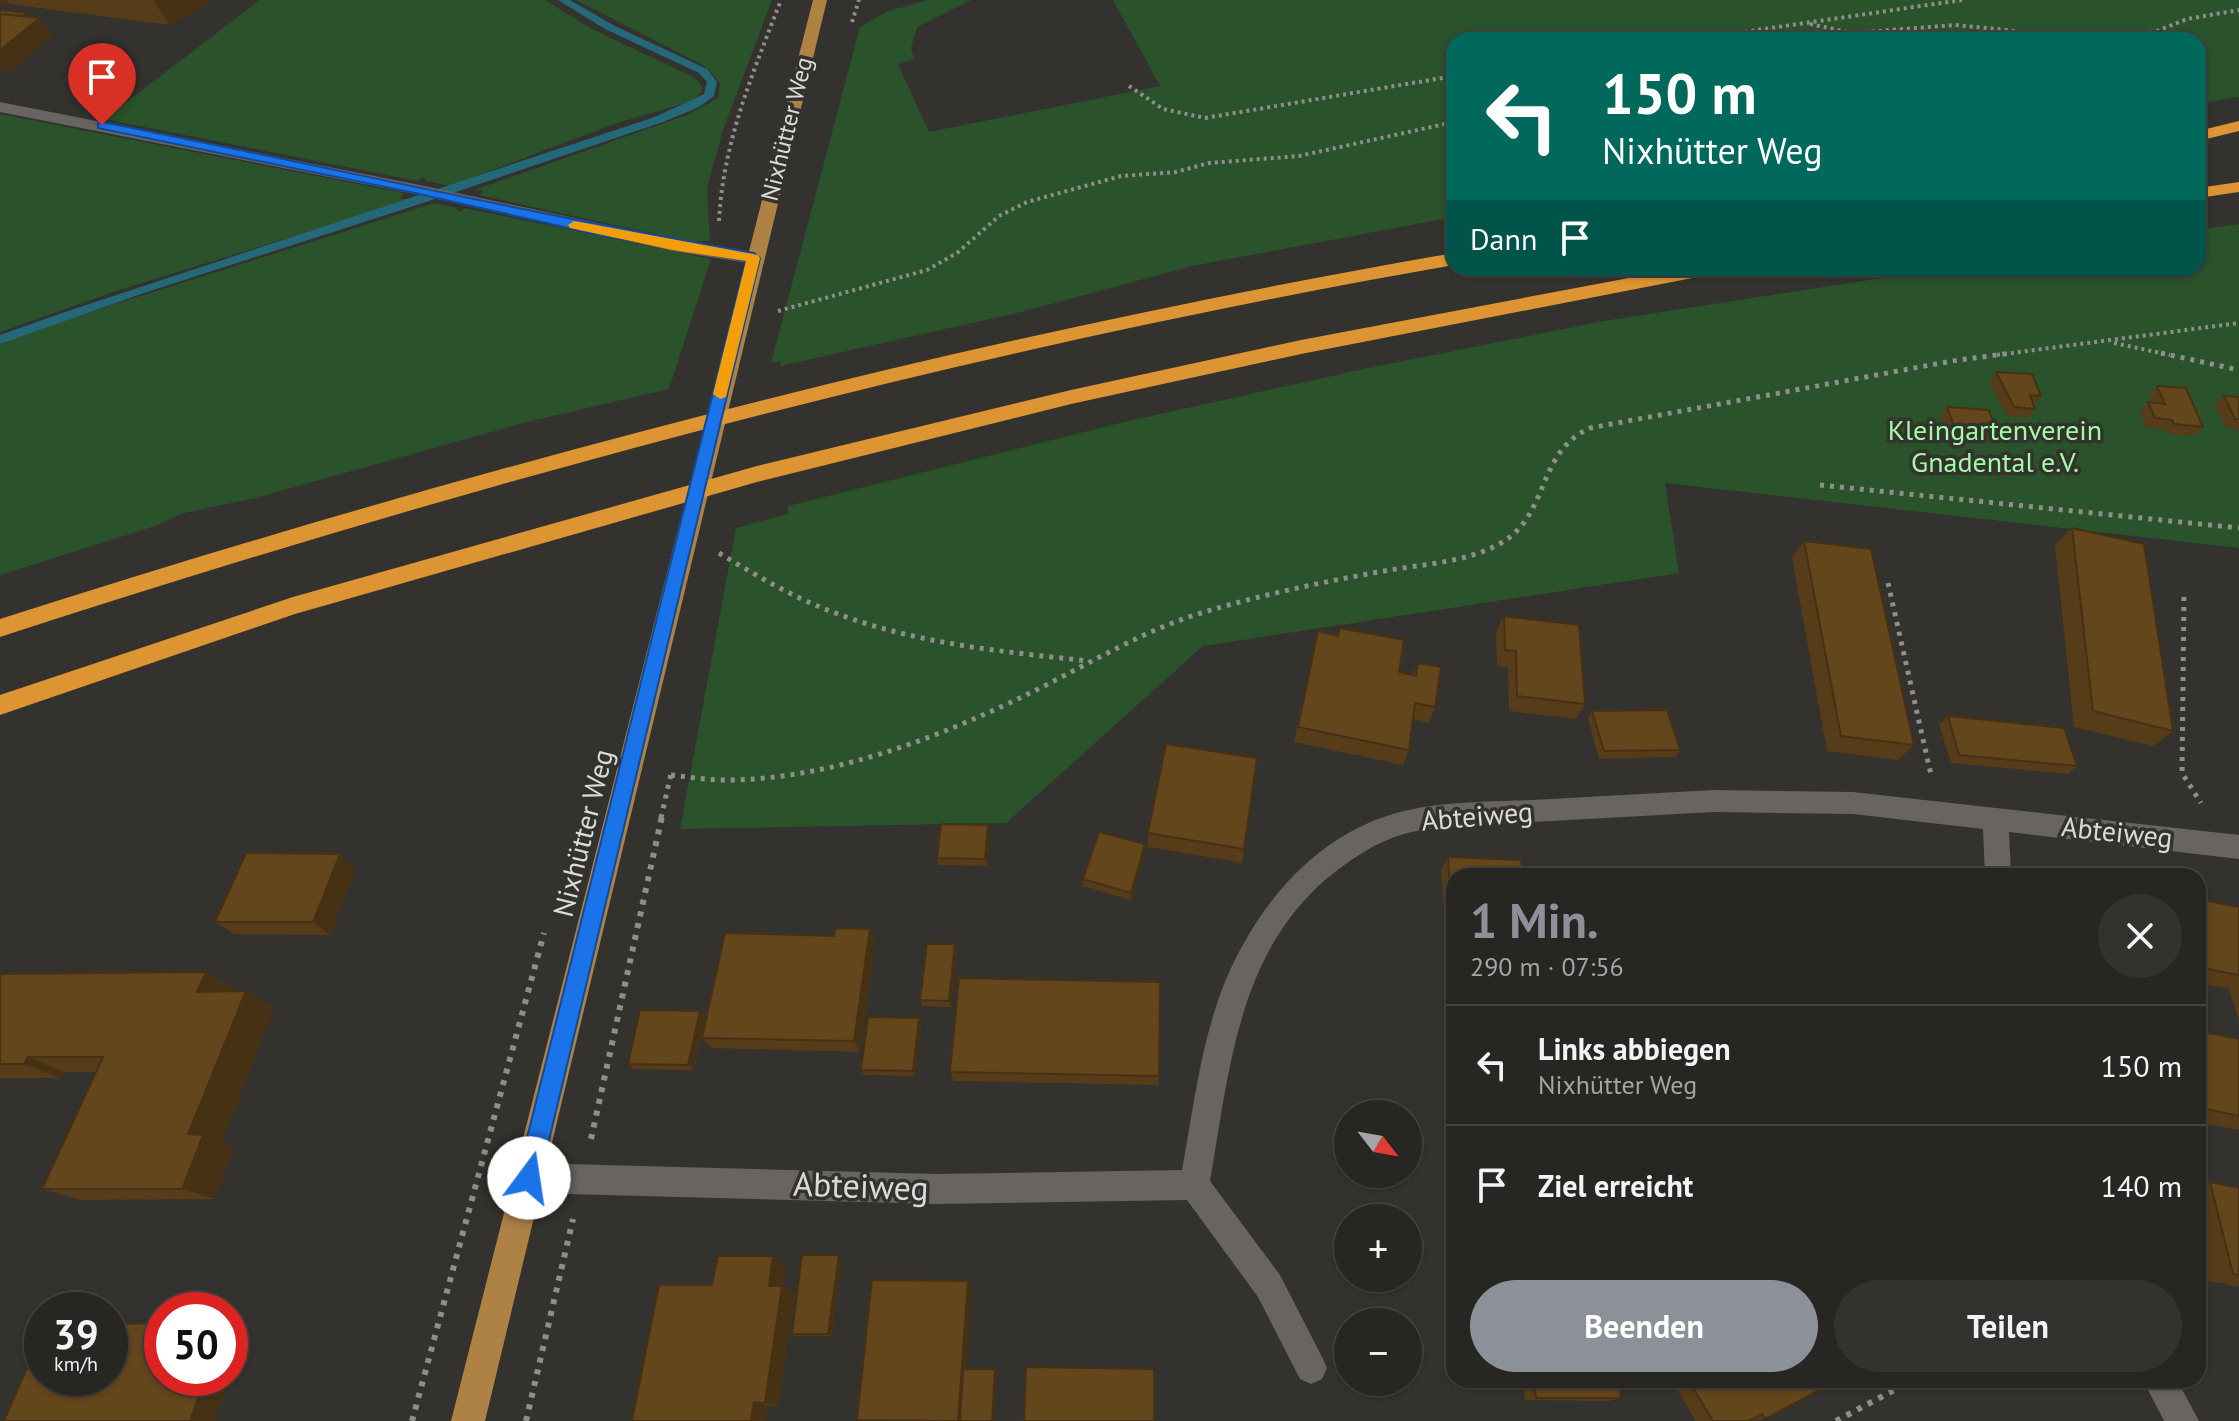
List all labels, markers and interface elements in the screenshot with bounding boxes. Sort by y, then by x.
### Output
pin [68,43,136,125]
street label: Nixhütter Weg [754,54,819,204]
icon: arrive [80,55,124,99]
text: 150 m [1602,57,1757,129]
icon: left [1470,64,1574,168]
text: Nixhütter Weg [1602,127,1823,174]
icon: arrive [1553,216,1597,260]
text: Dann [1470,219,1537,258]
park label: Kleingartenverein Gnadental e.V. [1888,411,2102,480]
street label: Nixhütter Weg [544,745,621,921]
street label: Abteiweg [1420,792,1534,839]
street label: Abteiweg [2060,807,2175,856]
text: 1 Min. [1470,889,1599,951]
button: close [2098,894,2182,978]
text: 290 m · 07:56 [1470,950,1624,983]
text: Links abbiegen [1538,1029,1731,1068]
icon: left [1470,1043,1514,1087]
text: 150 m [2101,1046,2182,1085]
text: Nixhütter Weg [1538,1068,1697,1101]
north arrow [1334,1100,1422,1188]
map controls [1334,1100,1422,1396]
position arrow [487,1136,571,1220]
street label: Abteiweg [793,1161,930,1209]
icon: arrive [1470,1163,1514,1207]
text: Ziel erreicht [1538,1166,1693,1205]
text: 140 m [2101,1166,2182,1205]
button: + [1334,1204,1422,1292]
button: Beenden [1470,1280,1818,1372]
button: Teilen [1834,1280,2182,1372]
speed limit sign: 50 [144,1292,248,1396]
text: 39 [53,1308,99,1360]
button: − [1334,1308,1422,1396]
text: km/h [54,1351,98,1377]

